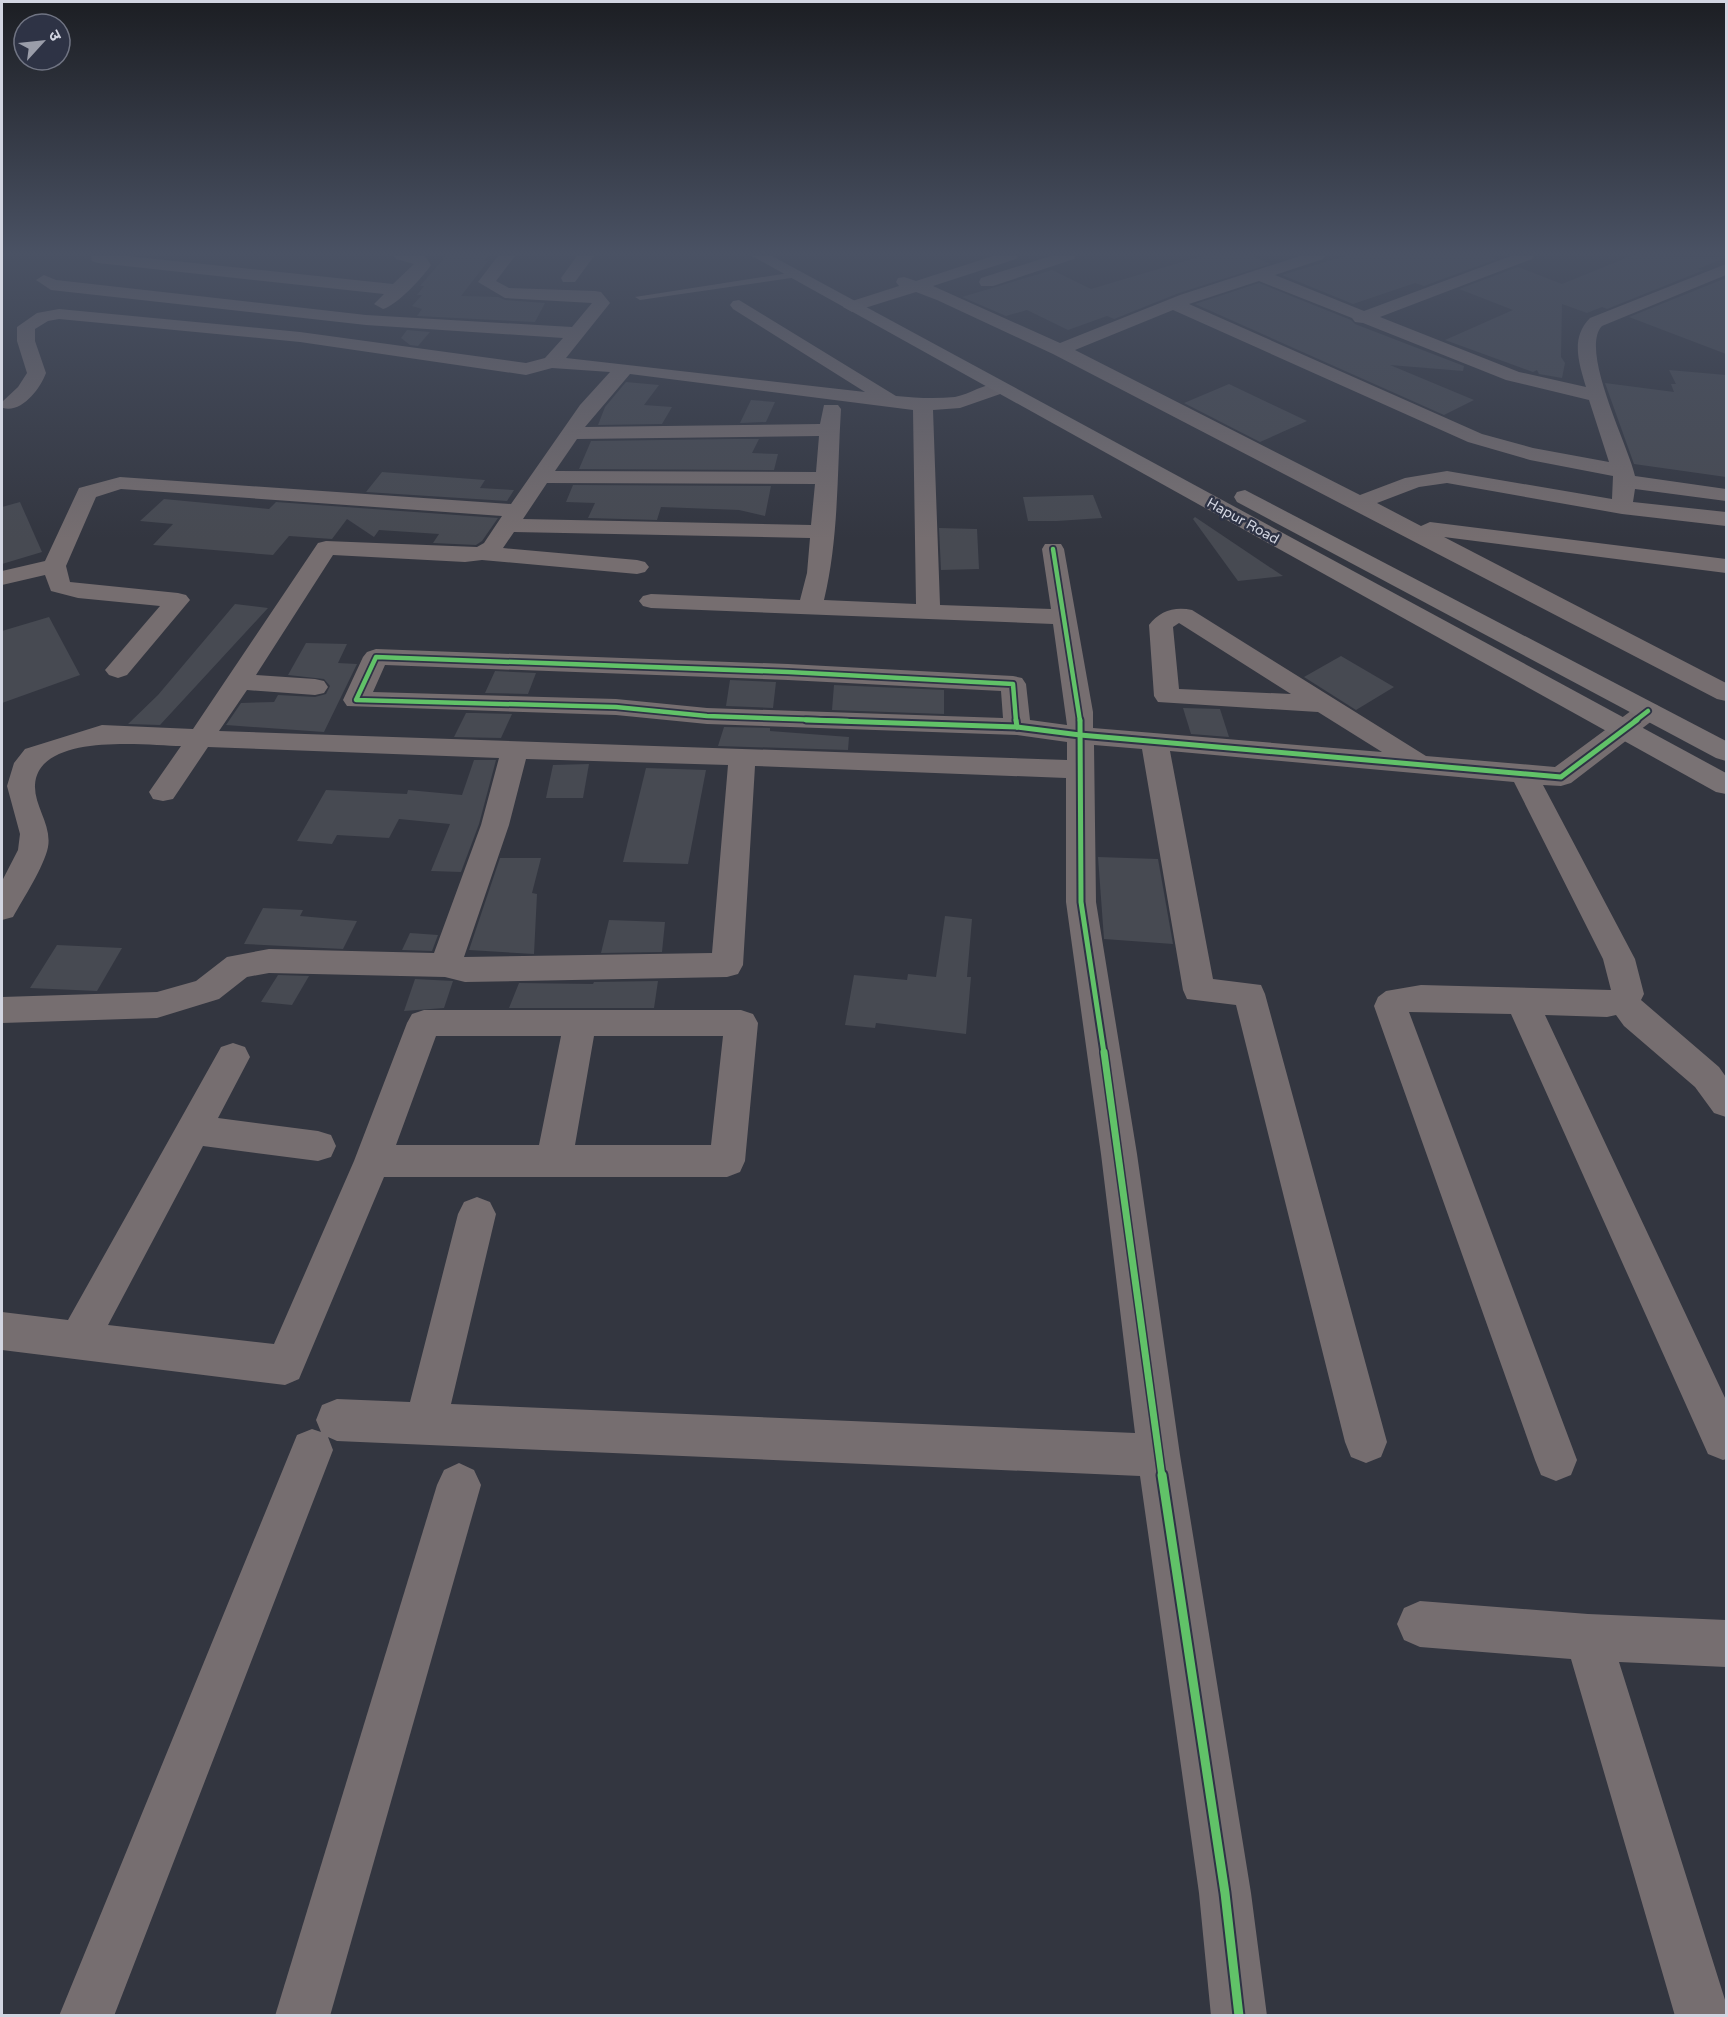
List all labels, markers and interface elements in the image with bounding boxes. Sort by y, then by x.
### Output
north arrow [12,12,72,72]
text: उ [43,27,66,45]
street label: Hapur Road [1204,494,1282,548]

